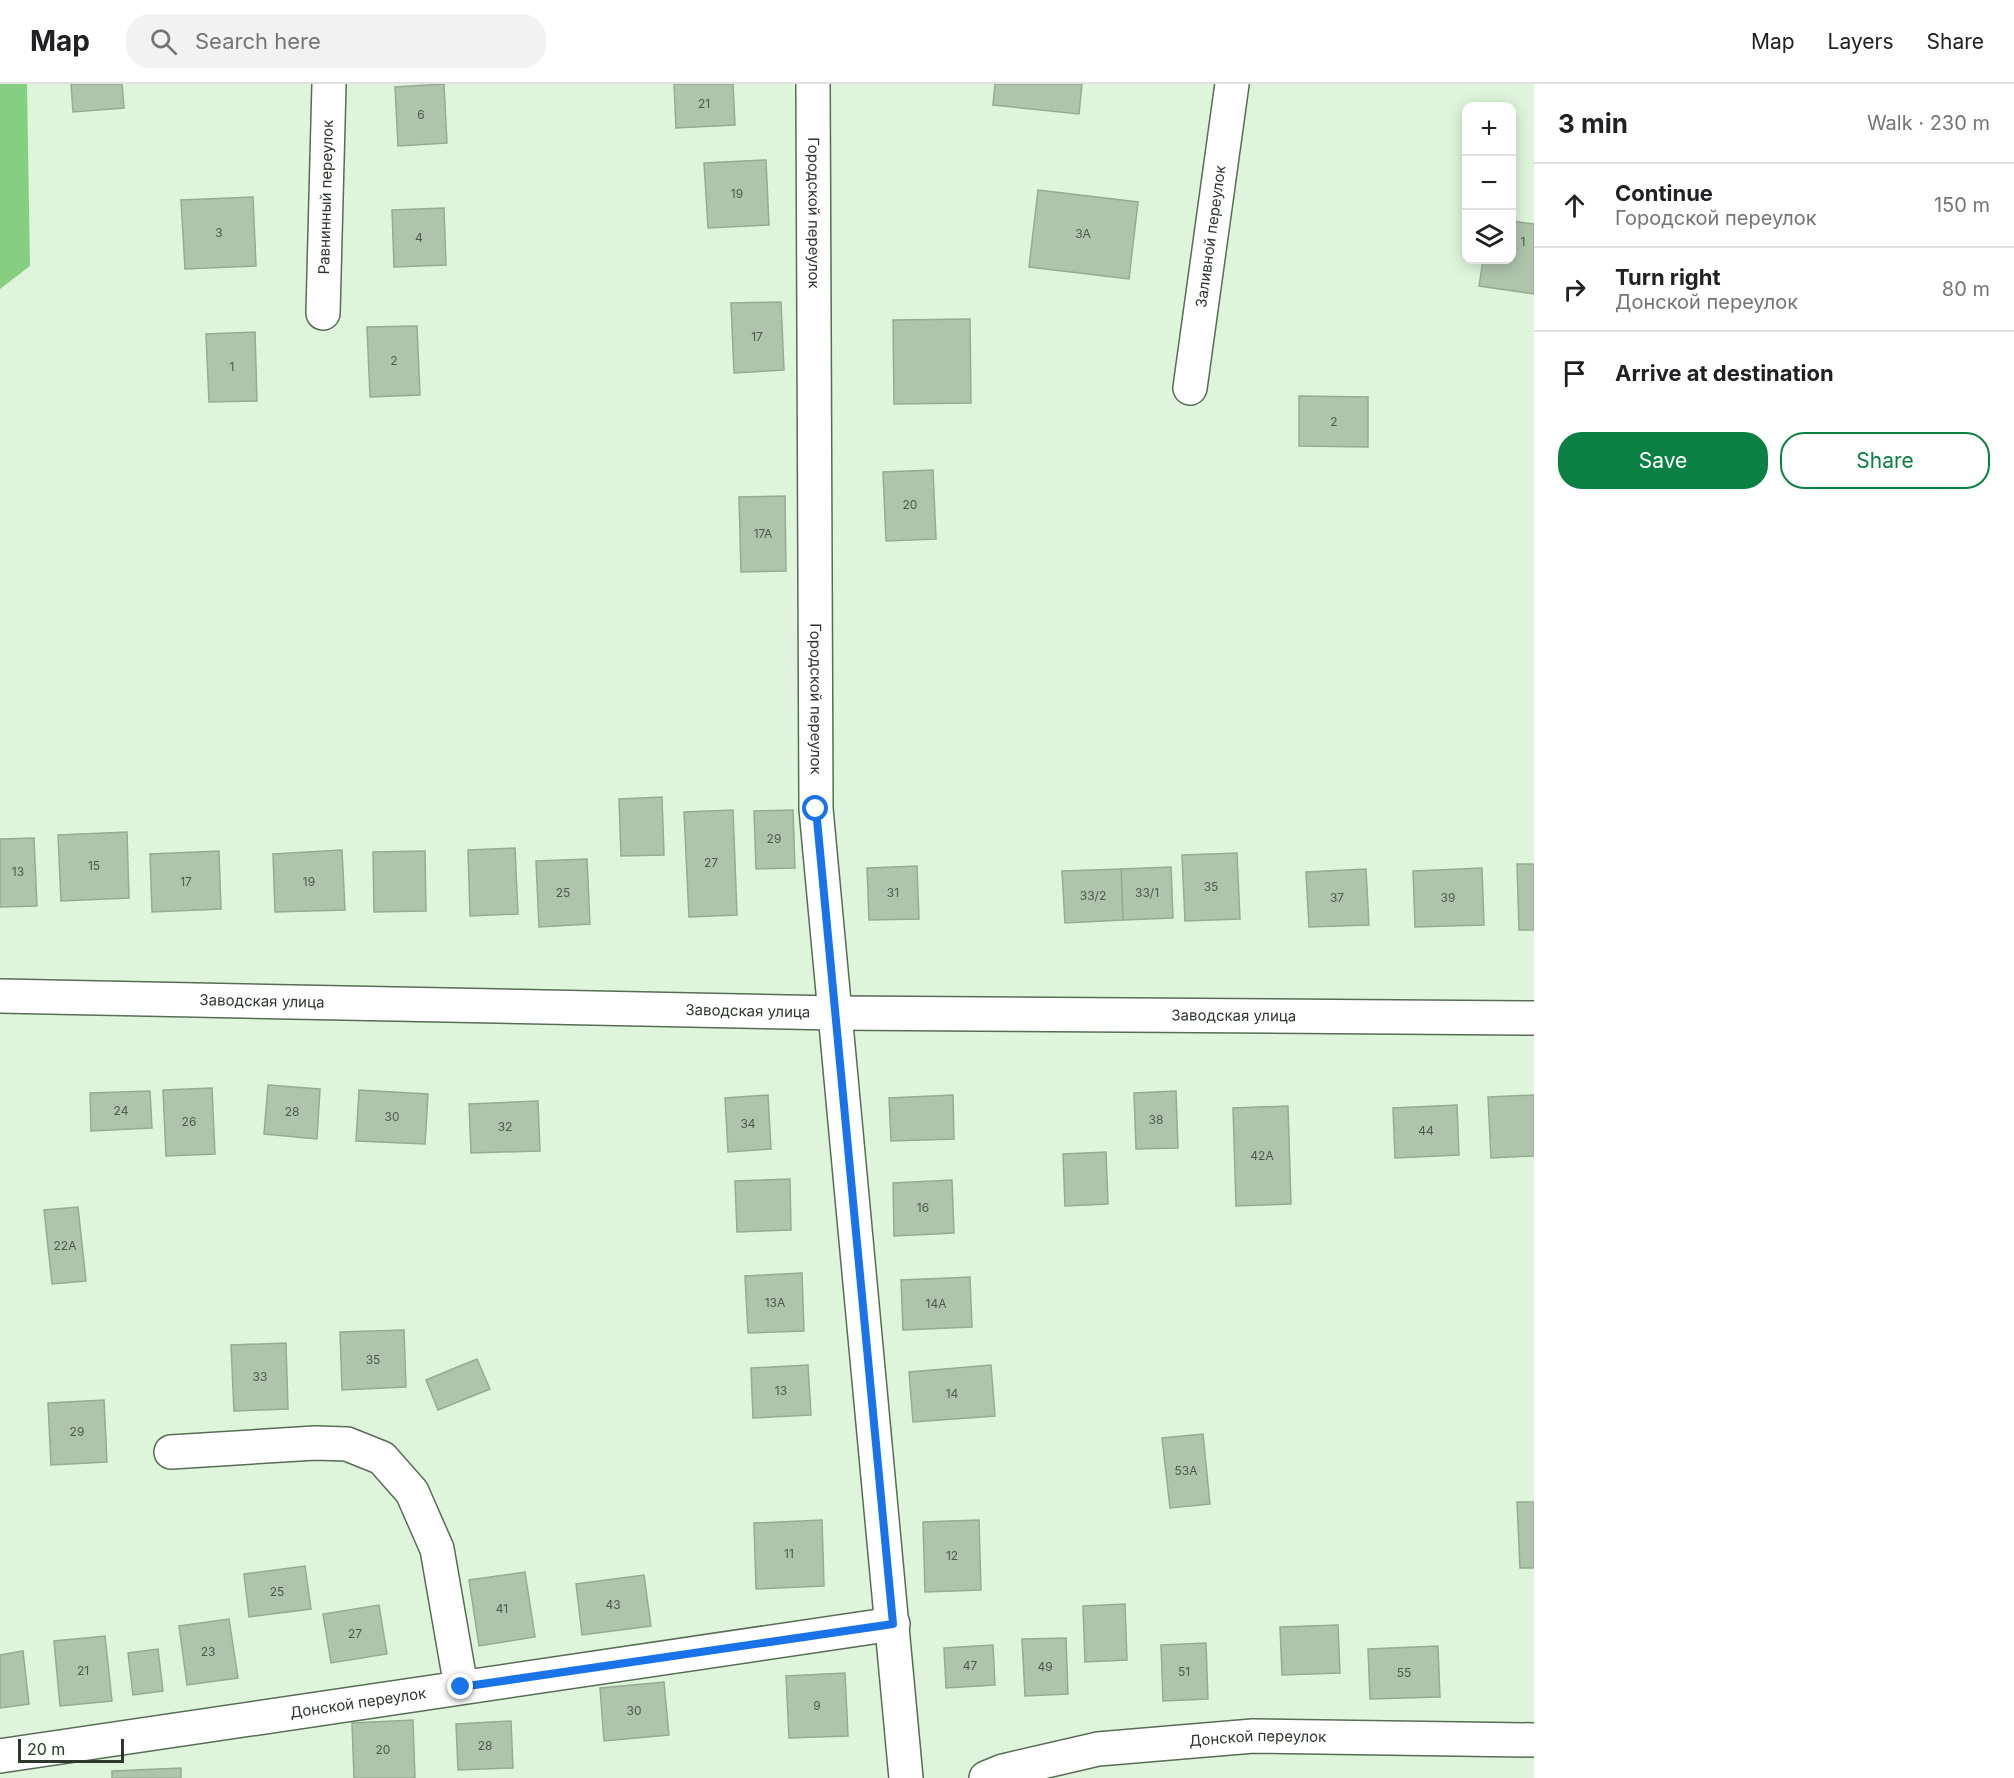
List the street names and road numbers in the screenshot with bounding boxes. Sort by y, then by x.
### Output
street label: Равнинный переулок [314,119,337,275]
street label: Городской переулок [804,137,824,289]
street label: Заливной переулок [1191,164,1230,309]
street label: Городской переулок [806,623,826,775]
street label: Заводская улица [199,990,325,1012]
street label: Заводская улица [685,1000,811,1021]
street label: Заводская улица [1171,1005,1296,1025]
street label: Донской переулок [289,1683,427,1722]
street label: Донской переулок [1188,1726,1326,1750]

